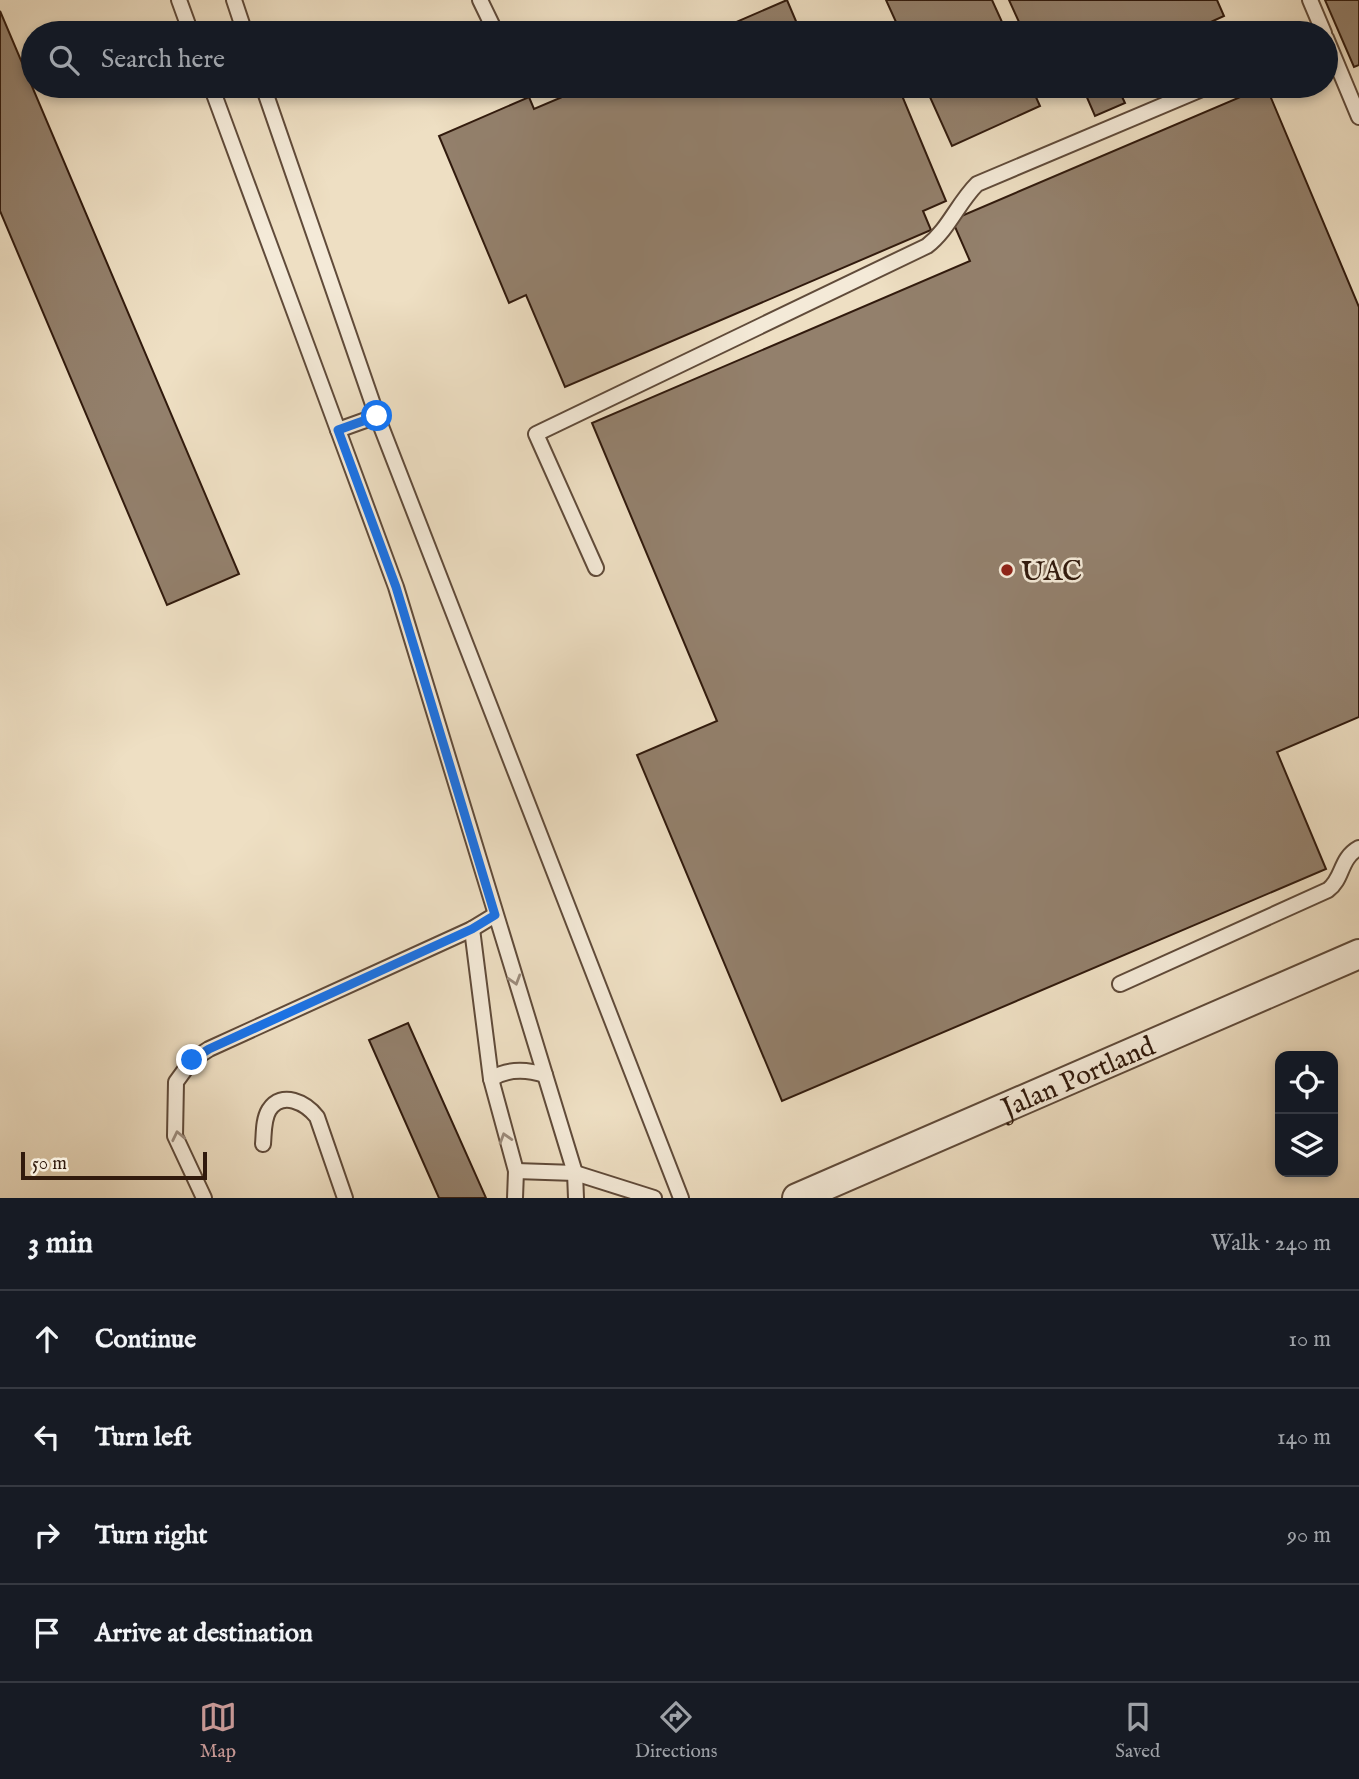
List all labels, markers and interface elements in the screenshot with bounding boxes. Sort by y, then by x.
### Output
search box [21,21,1338,98]
icon: search [45,41,83,79]
text: Search here [101,43,225,76]
route start [361,400,392,431]
place label: UAC [1021,555,1082,590]
marker: UAC [999,562,1015,578]
one-way arrow [507,974,522,986]
street label: Jalan Portland [994,1030,1161,1128]
route end [176,1044,207,1075]
map controls [1275,1051,1338,1177]
button: locate [1275,1051,1338,1114]
button: layers [1275,1114,1338,1177]
one-way arrow [171,1130,186,1142]
one-way arrow [499,1132,514,1144]
scale bar [21,1149,206,1181]
text: 50 m [32,1152,67,1176]
text: 3 min [28,1225,93,1263]
text: Walk · 240 m [1211,1229,1331,1258]
icon: ahead [28,1320,66,1358]
text: Continue [95,1323,196,1356]
text: 10 m [1288,1325,1331,1354]
icon: left [28,1418,66,1456]
text: Turn left [95,1421,192,1454]
text: 140 m [1277,1423,1331,1452]
icon: right [28,1516,66,1554]
text: Turn right [95,1519,208,1552]
text: 90 m [1287,1521,1331,1550]
icon: arrive [28,1614,66,1652]
text: Arrive at destination [95,1617,313,1650]
tab: Map [199,1698,237,1764]
tab: Directions [635,1698,717,1764]
tab: Saved [1115,1698,1160,1764]

